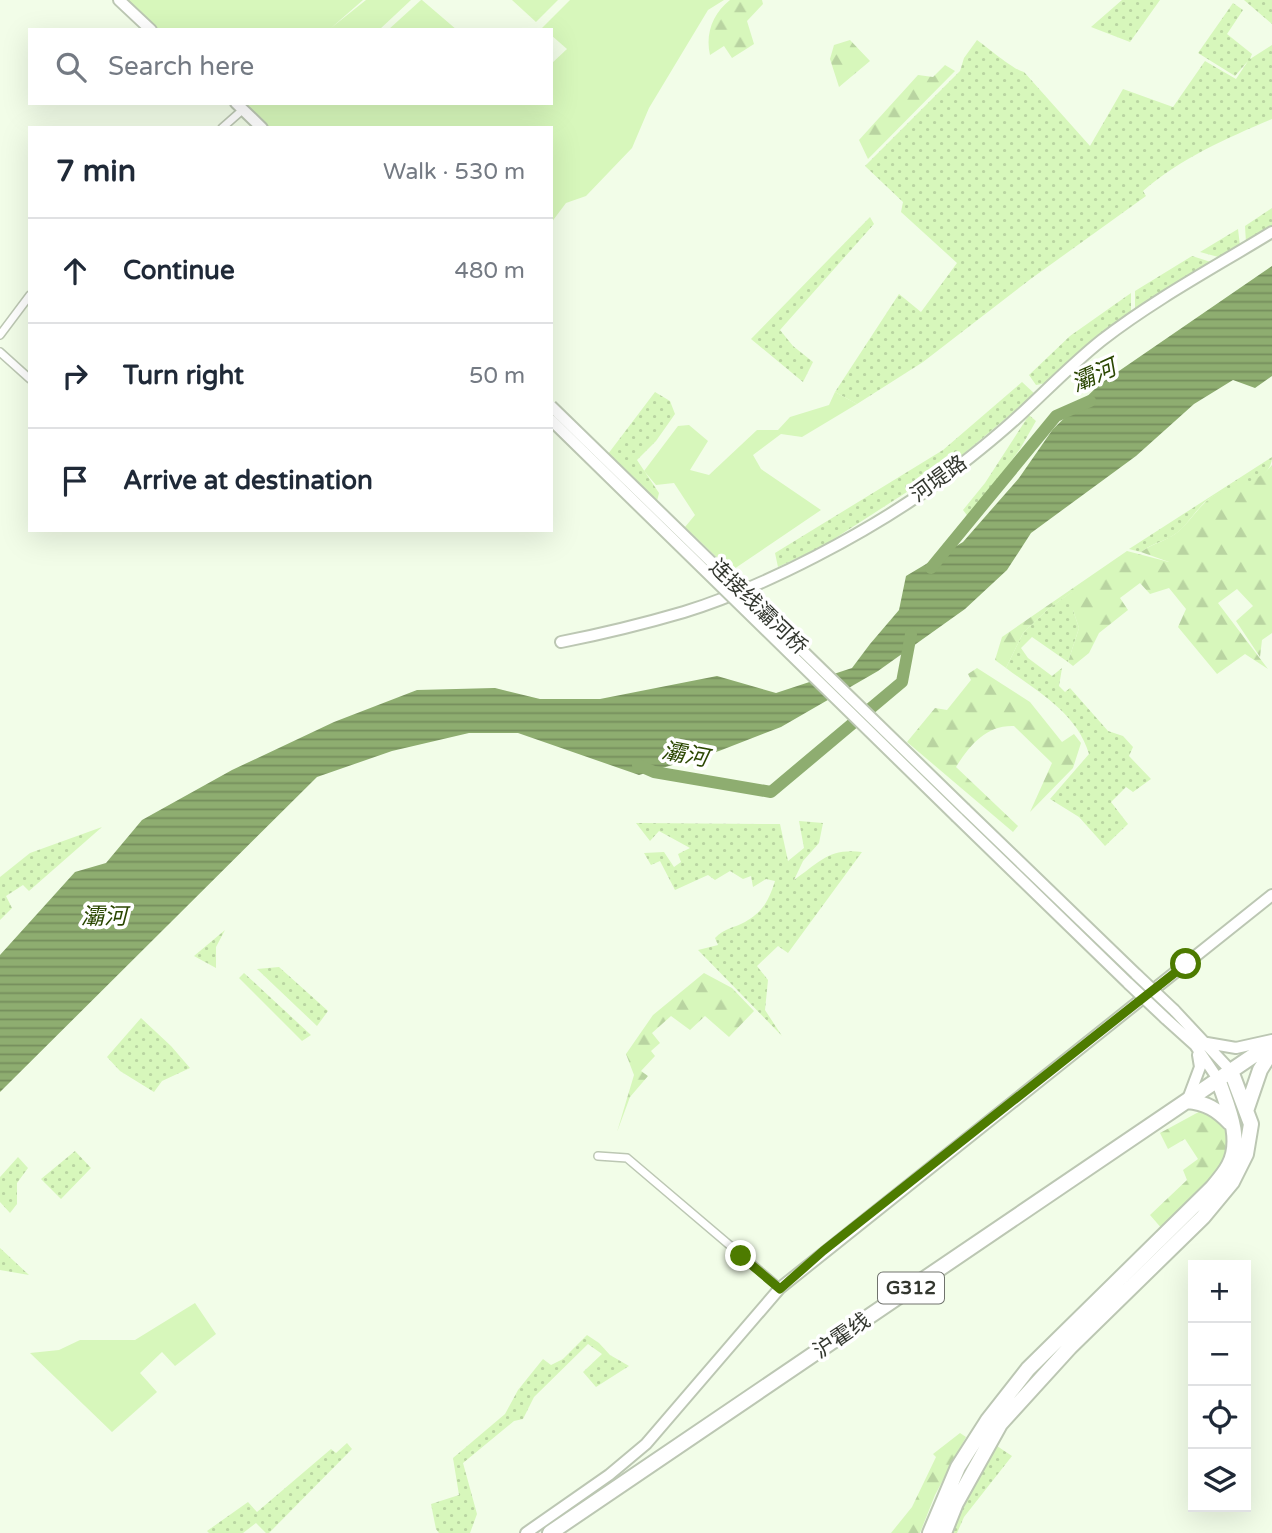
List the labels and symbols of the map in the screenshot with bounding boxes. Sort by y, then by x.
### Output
water label: 灞河 [1067,352,1124,398]
street label: 河堤路 [906,450,972,508]
street label: 连接线灞河桥 [704,554,812,660]
water label: 灞河 [660,737,714,774]
water label: 灞河 [81,903,131,931]
route start [1170,948,1201,979]
route end [725,1240,756,1271]
road number: G312 [878,1272,944,1304]
street label: 沪霍线 [809,1308,875,1364]

